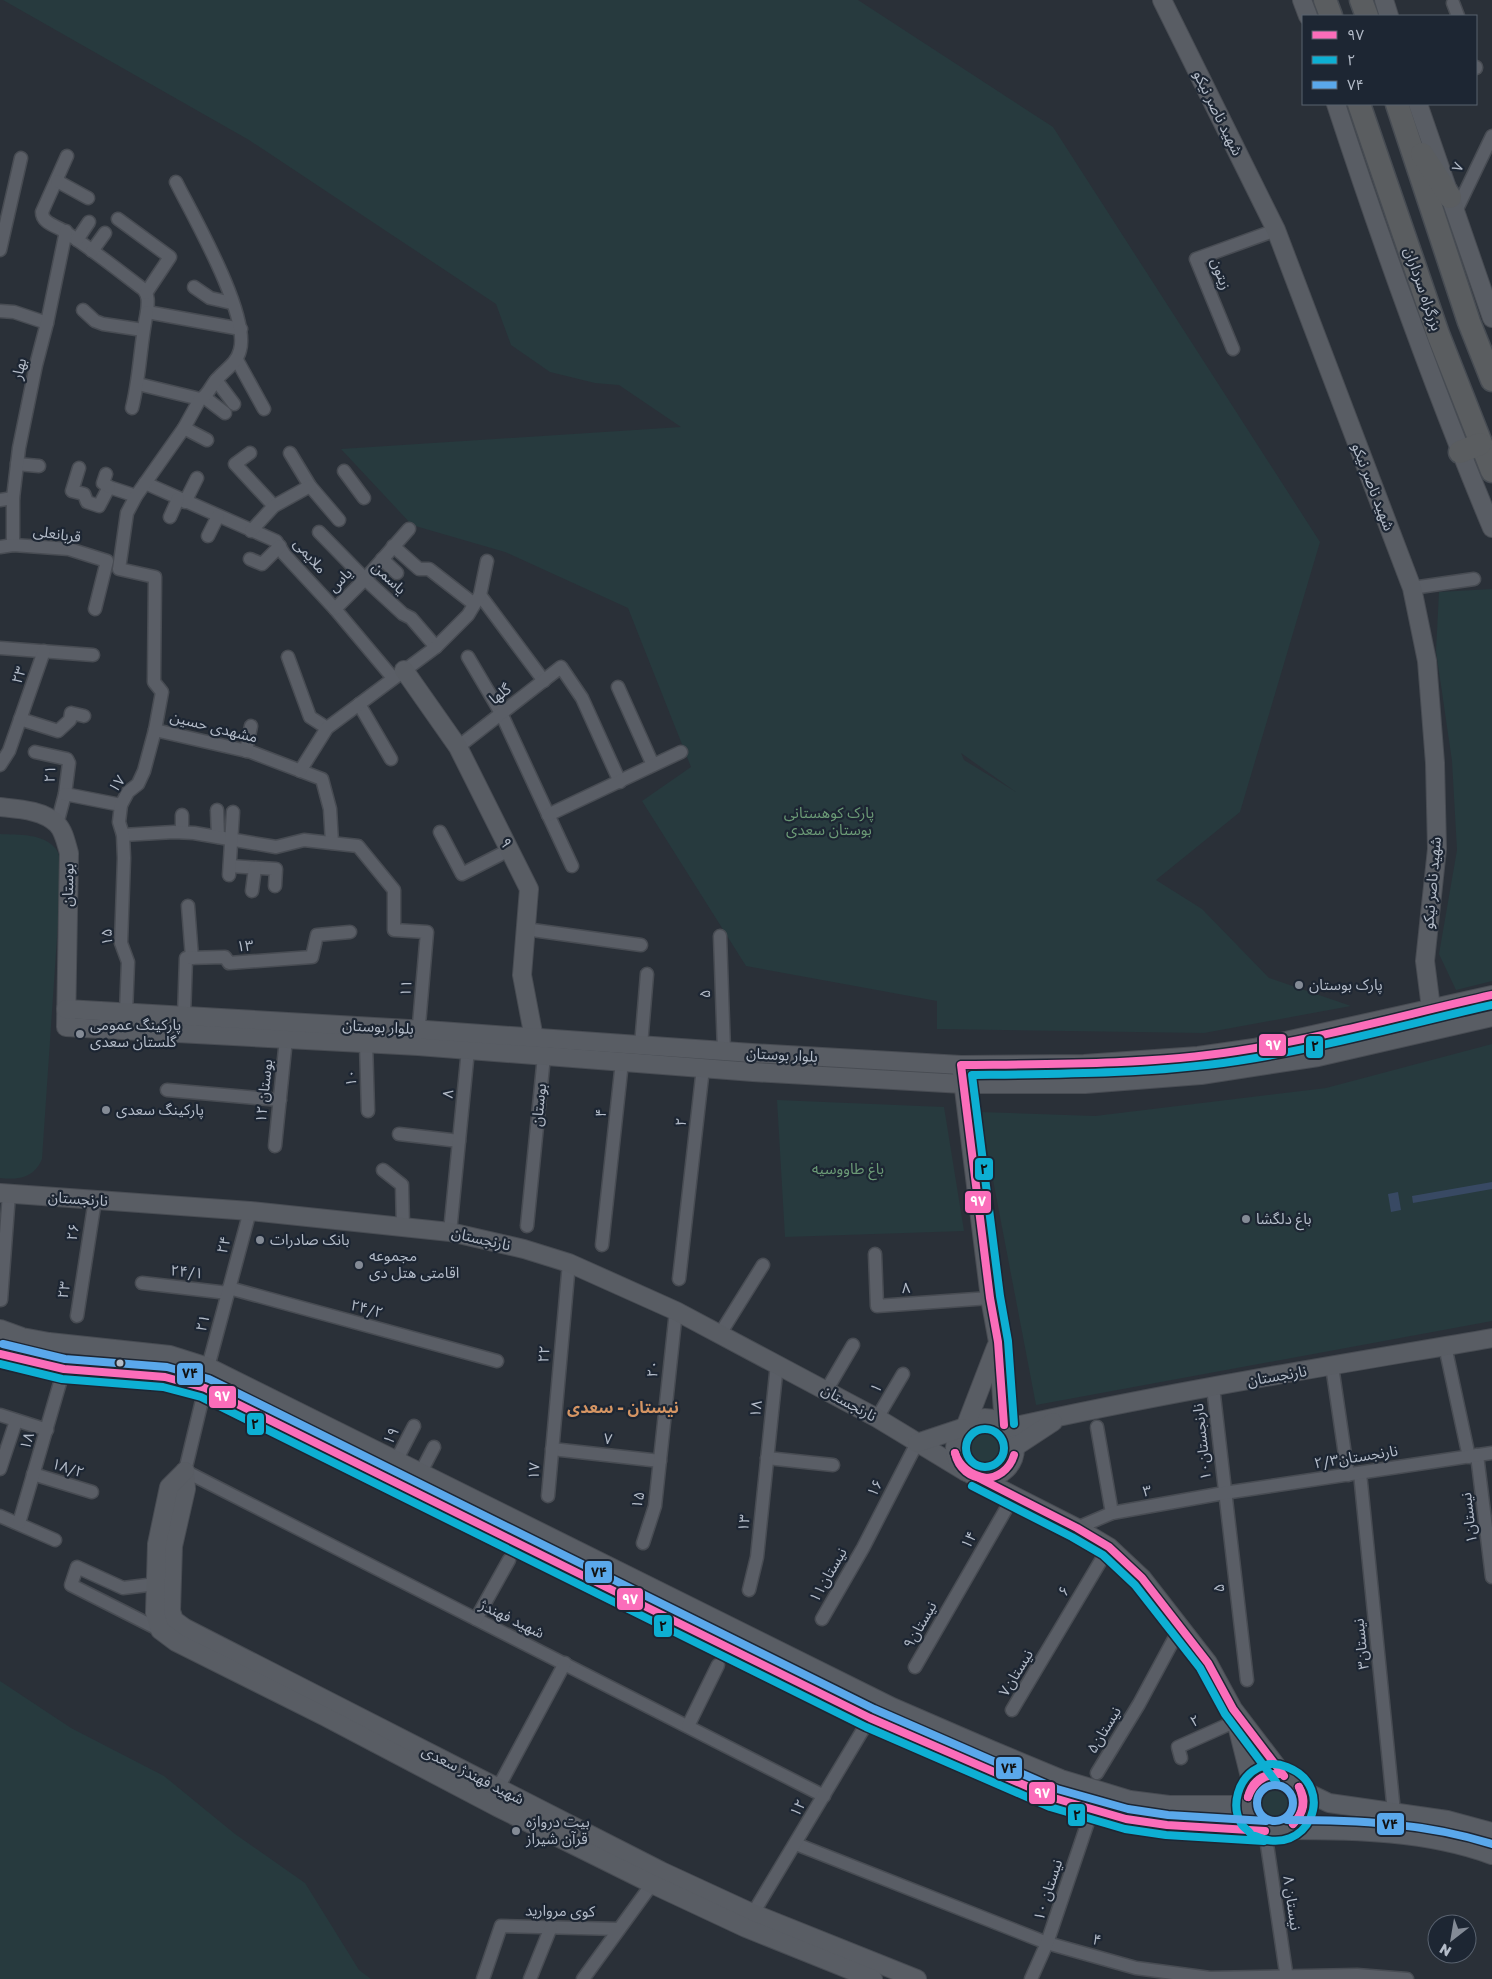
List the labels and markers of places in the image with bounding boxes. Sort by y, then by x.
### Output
place label: پارک بوستان [1309,975,1383,995]
marker: پارک بوستان [1293,979,1305,991]
place label: پارکینگ عمومی گلستان سعدی [90,1015,181,1051]
marker: پارکینگ عمومی گلستان سعدی [74,1028,86,1040]
place label: پارکینگ سعدی [116,1100,204,1120]
marker: پارکینگ سعدی [100,1104,112,1116]
place label: باغ دلگشا [1256,1209,1312,1231]
marker: باغ دلگشا [1240,1213,1252,1225]
place label: بانک صادرات [270,1230,349,1249]
marker: بانک صادرات [254,1234,266,1246]
place label: مجموعه اقامتی هتل دی [369,1246,459,1282]
marker: مجموعه اقامتی هتل دی [353,1259,365,1271]
unlabelled marker [115,1358,125,1368]
place label: بیت دروازه قرآن شیراز [525,1812,590,1848]
marker: بیت دروازه قرآن شیراز [510,1825,522,1837]

